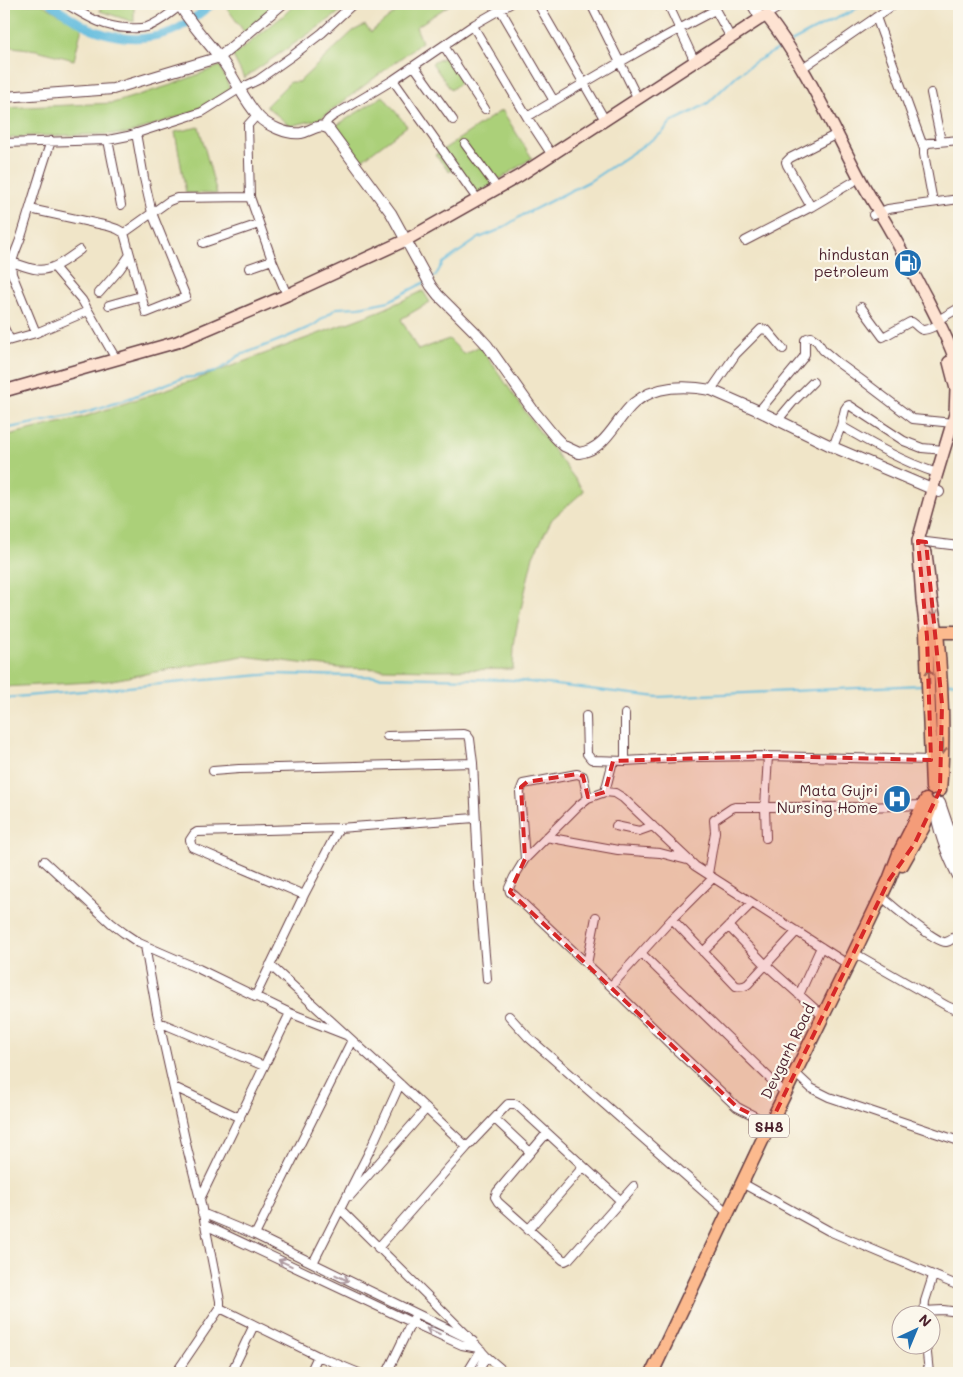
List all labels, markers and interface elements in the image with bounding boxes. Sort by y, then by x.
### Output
place label: hindustan petroleum [814,244,889,281]
fuel station icon: hindustan petroleum [893,248,923,278]
one-way arrow [929,601,939,617]
one-way arrow [924,668,933,684]
one-way arrow [938,739,947,755]
place label: Mata Gujri Nursing Home [777,780,878,817]
hospital icon: Mata Gujri Nursing Home [882,784,912,814]
street label: Devgarh Road [755,1000,819,1102]
road number: SH8 [749,1114,789,1138]
one-way arrow [278,1258,293,1267]
one-way arrow [334,1273,349,1283]
north arrow [890,1304,940,1354]
text: N [915,1310,936,1331]
one-way arrow [426,1326,441,1336]

